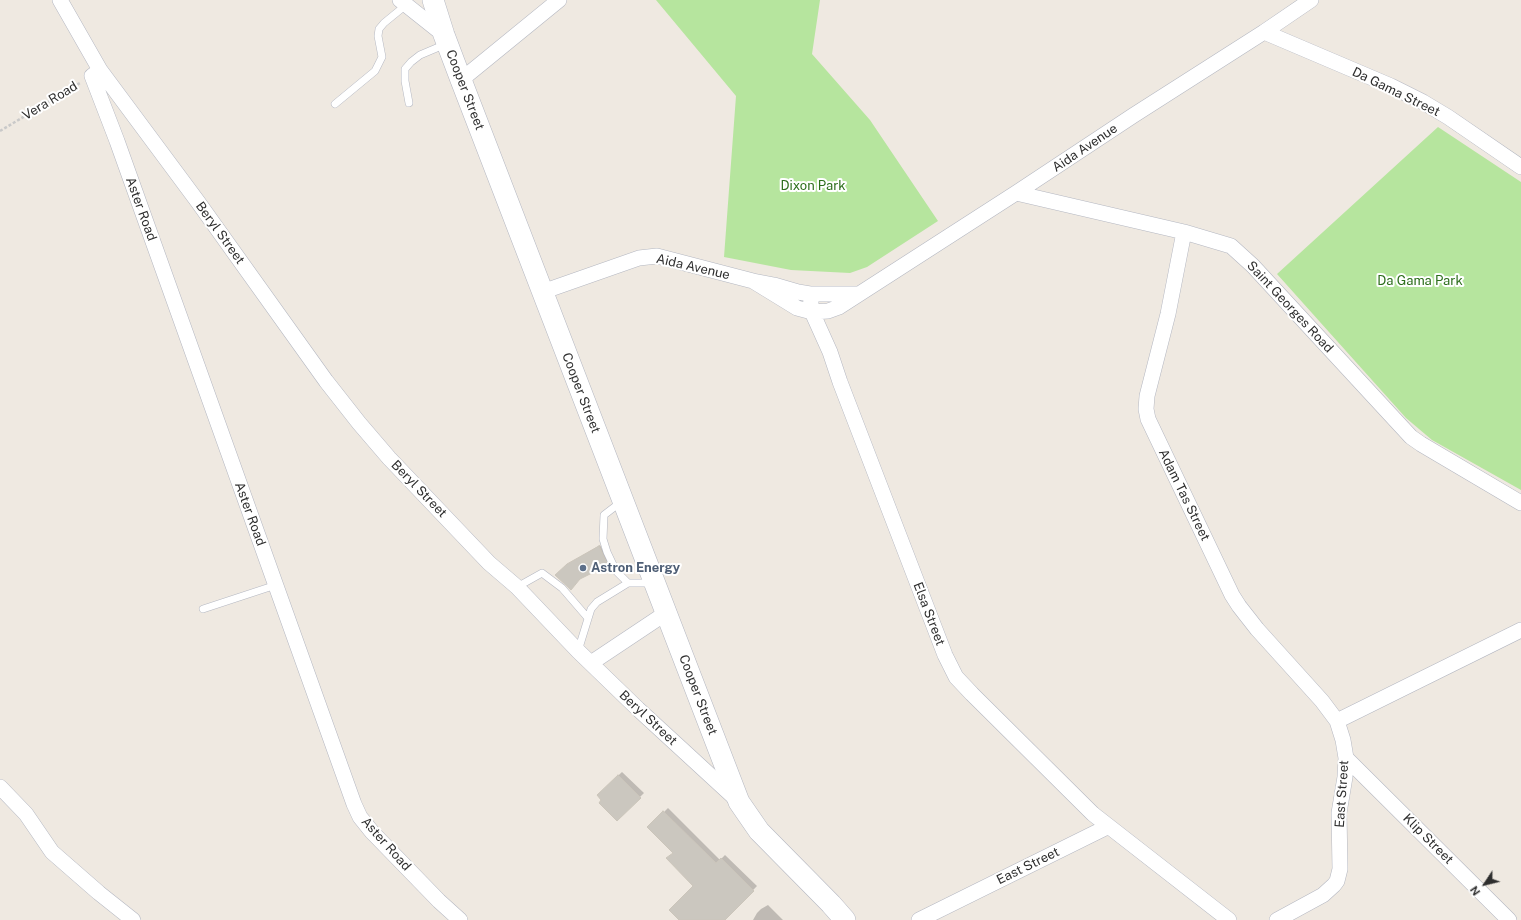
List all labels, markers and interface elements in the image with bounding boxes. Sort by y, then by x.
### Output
street label: Cooper Street [442,48,488,132]
street label: Da Gama Street [1350,64,1442,120]
street label: Vera Road [20,78,80,124]
street label: Aida Avenue [1049,121,1121,175]
street label: Aster Road [122,175,160,243]
park label: Dixon Park [780,178,846,194]
street label: Beryl Street [192,199,248,267]
street label: Aida Avenue [655,251,731,283]
street label: Saint Georges Road [1244,258,1336,356]
park label: Da Gama Park [1377,273,1463,289]
street label: Cooper Street [558,351,604,435]
street label: Adam Tas Street [1155,447,1213,543]
street label: Beryl Street [388,457,450,521]
street label: Aster Road [231,480,269,548]
place label: Astron Energy [591,560,680,576]
marker: Astron Energy [578,563,588,573]
street label: Elsa Street [910,580,948,648]
street label: Cooper Street [675,653,721,737]
street label: Beryl Street [616,687,680,749]
street label: East Street [1332,760,1352,828]
street label: Klip Street [1400,811,1456,867]
street label: Aster Road [358,814,414,874]
street label: East Street [994,844,1062,888]
north arrow [1465,864,1505,904]
text: N [1468,884,1483,898]

